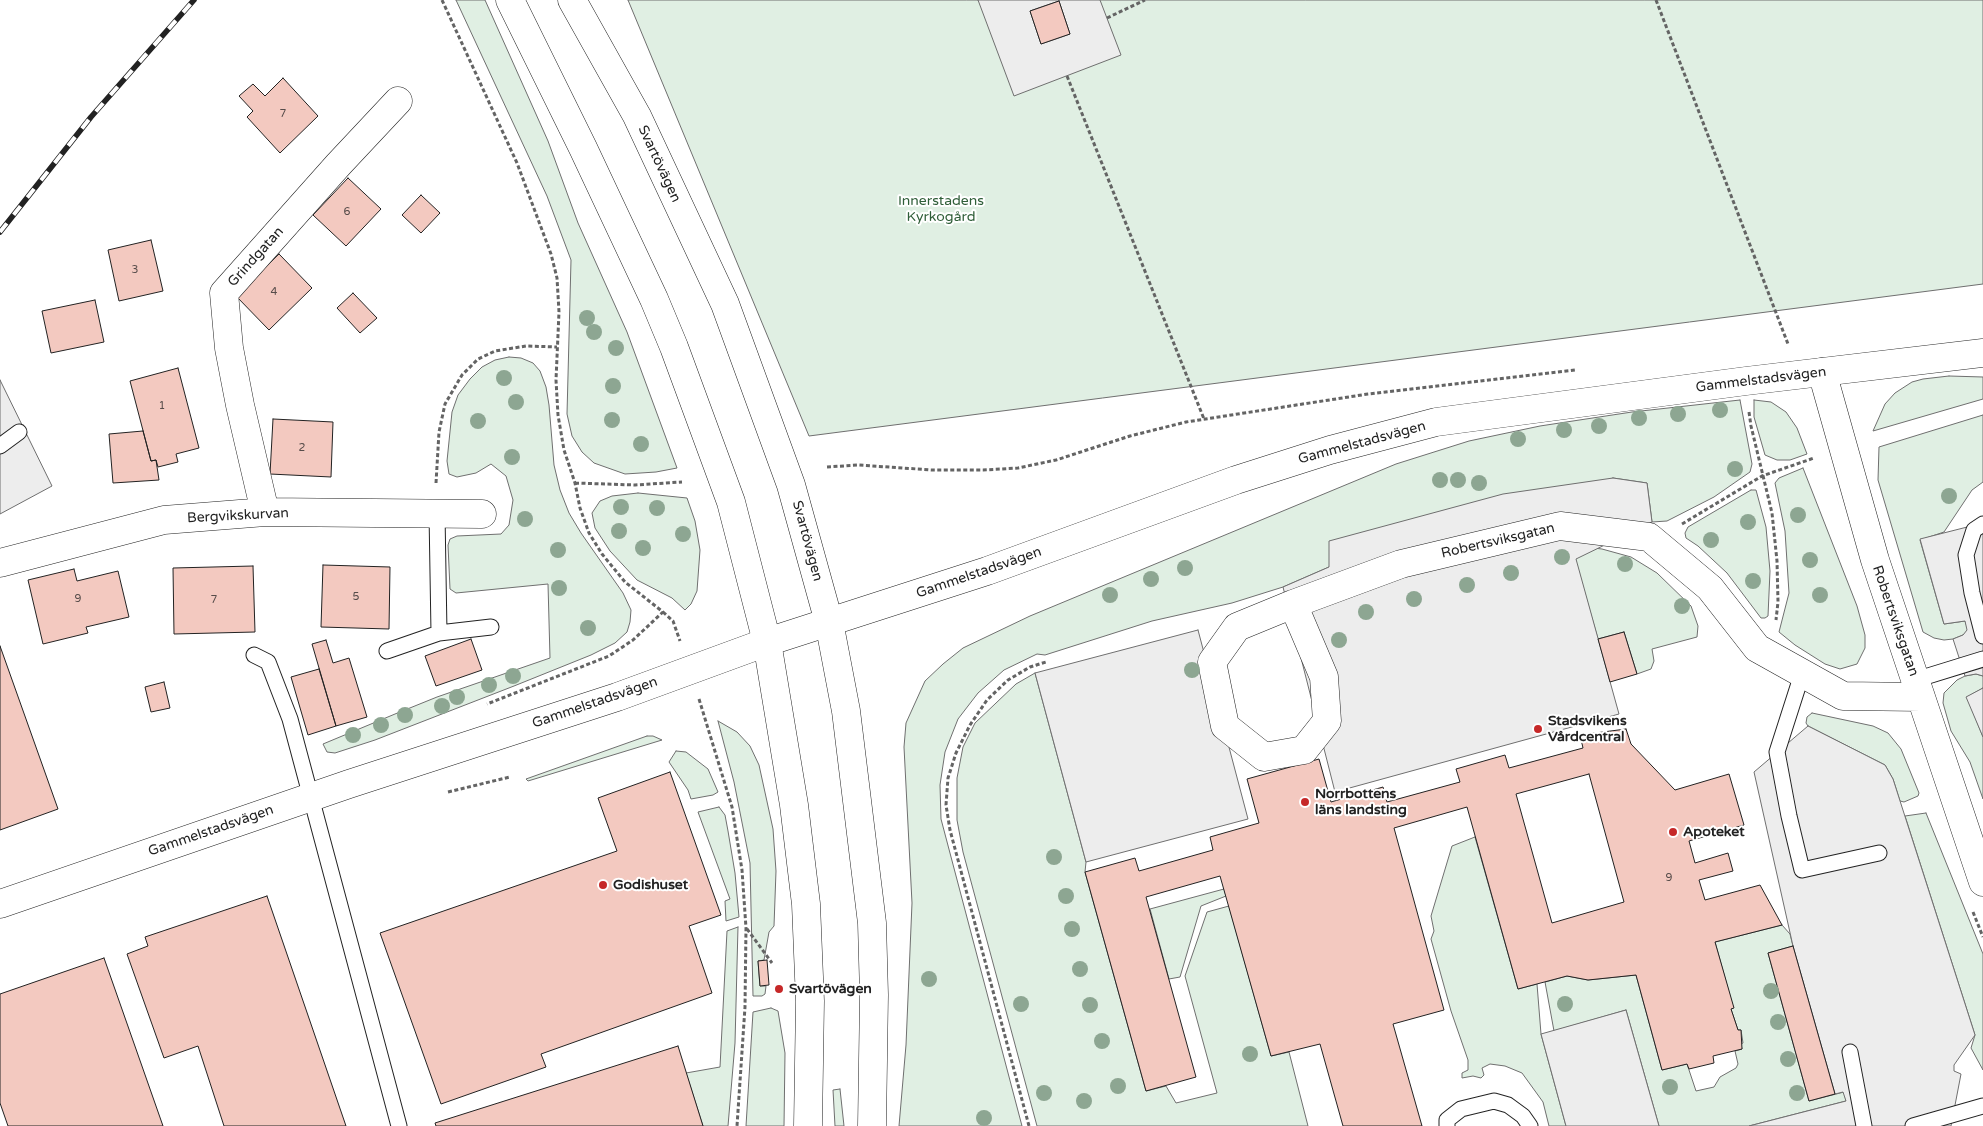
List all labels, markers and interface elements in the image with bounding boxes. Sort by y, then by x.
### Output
house number: 7 [280,107,286,121]
street label: Svartövägen [634,123,684,205]
park label: Innerstadens Kyrkogård [898,193,984,226]
house number: 6 [344,205,350,219]
street label: Grindgatan [225,223,287,291]
house number: 3 [132,263,138,277]
house number: 4 [271,285,277,299]
street label: Gammelstadsvägen [1695,364,1827,396]
house number: 1 [159,399,165,413]
street label: Gammelstadsvägen [1296,418,1428,468]
house number: 2 [299,441,305,455]
street label: Svartövägen [788,499,826,583]
street label: Bergvikskurvan [187,505,289,527]
street label: Robertsviksgatan [1440,520,1556,562]
street label: Gammelstadsvägen [914,544,1044,602]
street label: Robertsviksgatan [1868,563,1922,679]
house number: 5 [353,590,359,604]
house number: 9 [75,592,81,606]
house number: 7 [211,593,217,607]
street label: Gammelstadsvägen [530,674,660,732]
place label: Stadsvikens Vårdcentral [1548,713,1627,746]
marker: Stadsvikens Vårdcentral [1532,723,1544,735]
place label: Norrbottens läns landsting [1315,786,1407,819]
marker: Norrbottens läns landsting [1299,796,1311,808]
street label: Gammelstadsvägen [146,802,276,860]
place label: Apoteket [1683,824,1745,840]
marker: Apoteket [1667,826,1679,838]
house number: 9 [1666,871,1672,885]
place label: Godishuset [613,877,688,893]
marker: Godishuset [597,879,609,891]
place label: Svartövägen [789,981,872,997]
marker: Svartövägen [773,983,785,995]

